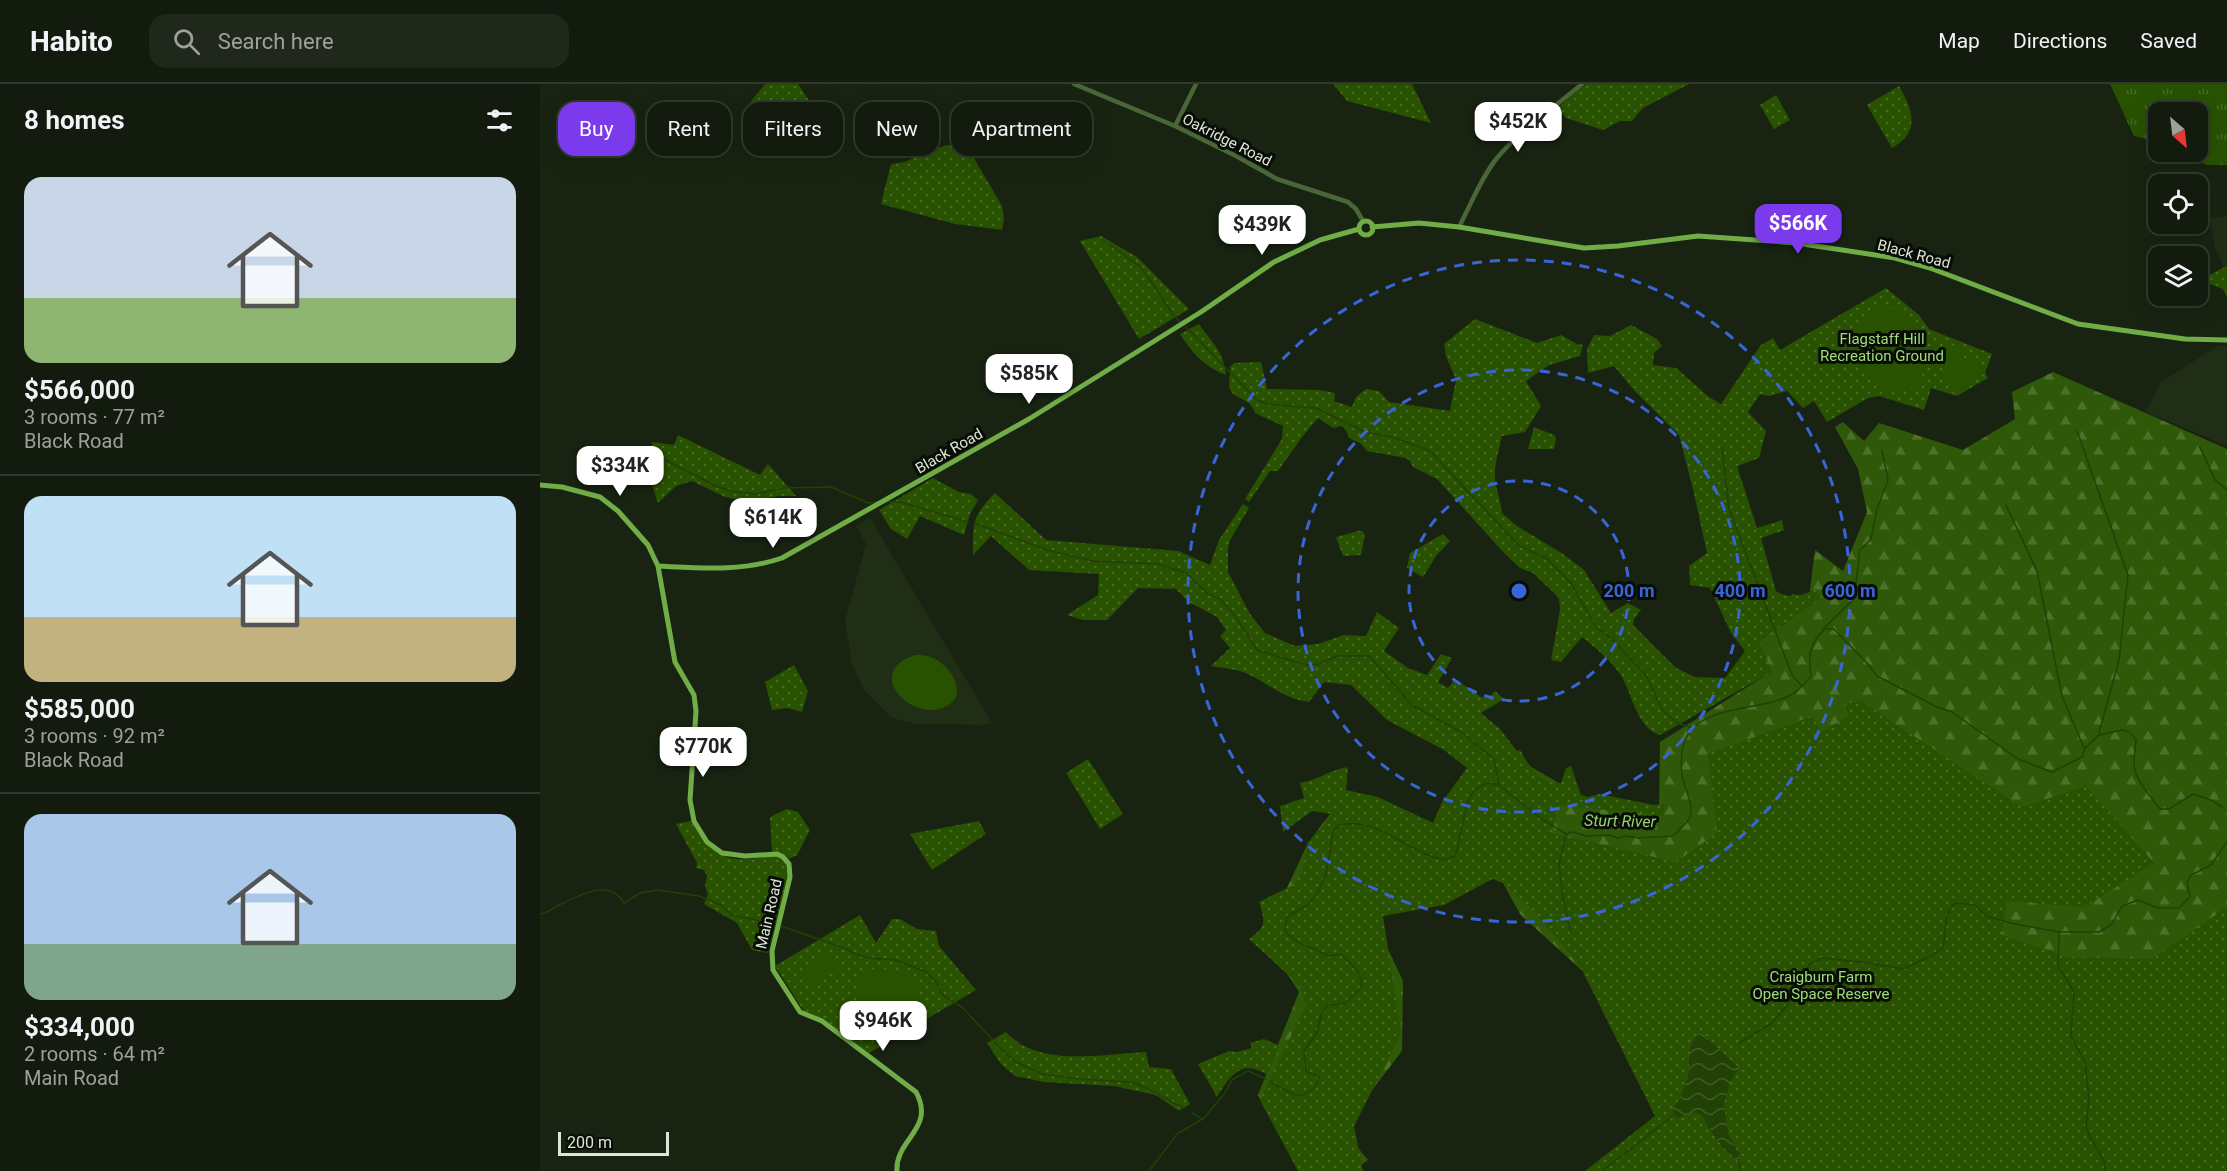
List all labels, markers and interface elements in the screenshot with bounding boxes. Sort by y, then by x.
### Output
search box [149,14,569,68]
text: Habito [30,25,113,58]
icon: search [170,25,203,58]
text: Search here [218,29,334,54]
text: Map [1938,29,1980,53]
text: Directions [2013,29,2107,53]
text: Saved [2140,29,2197,53]
chip: Buy [558,102,635,156]
chip: Rent [647,102,731,156]
chip: Filters [743,102,843,156]
chip: New [855,102,939,156]
chip: Apartment [951,102,1092,156]
pin: $452K [1476,102,1560,153]
north arrow [2148,102,2208,162]
map controls [2148,102,2208,306]
icon: filters [483,104,516,137]
text: 8 homes [24,105,125,135]
text: $452K [1489,109,1547,133]
street label: Oakridge Road [1179,110,1275,170]
button: locate [2148,174,2208,234]
pin: $566K [1756,204,1840,255]
pin: $439K [1220,205,1304,256]
text: $566K [1769,211,1827,235]
text: $439K [1233,212,1291,236]
icon: home [216,216,324,324]
street label: Black Road [1876,236,1952,272]
button: layers [2148,246,2208,306]
park label: Flagstaff Hill Recreation Ground [1820,330,1944,365]
pin: $585K [987,354,1071,405]
text: $585K [1000,361,1058,385]
text: $566,000 [24,375,135,405]
text: 3 rooms · 77 m² [24,405,165,429]
street label: Black Road [912,425,986,477]
text: Black Road [24,429,124,453]
pin: $334K [578,446,662,497]
text: $334K [591,453,649,477]
pin: $614K [731,498,815,549]
text: $614K [744,505,802,529]
icon: home [216,535,324,643]
text: 200 m [1603,580,1655,601]
text: 400 m [1714,580,1766,601]
text: 600 m [1824,580,1876,601]
centre of rings [1509,581,1529,601]
text: $585,000 [24,694,135,724]
text: 3 rooms · 92 m² [24,724,165,748]
pin: $770K [661,727,745,778]
text: $770K [674,734,732,758]
text: Black Road [24,748,124,772]
water label: Sturt River [1584,811,1657,831]
icon: home [216,853,324,961]
street label: Main Road [752,877,786,951]
park label: Craigburn Farm Open Space Reserve [1753,968,1890,1003]
pin: $946K [841,1001,925,1052]
text: $946K [854,1008,912,1032]
text: $334,000 [24,1012,135,1042]
text: 2 rooms · 64 m² [24,1042,165,1066]
text: Main Road [24,1066,119,1090]
scale bar [558,1129,669,1156]
text: 200 m [567,1133,612,1152]

